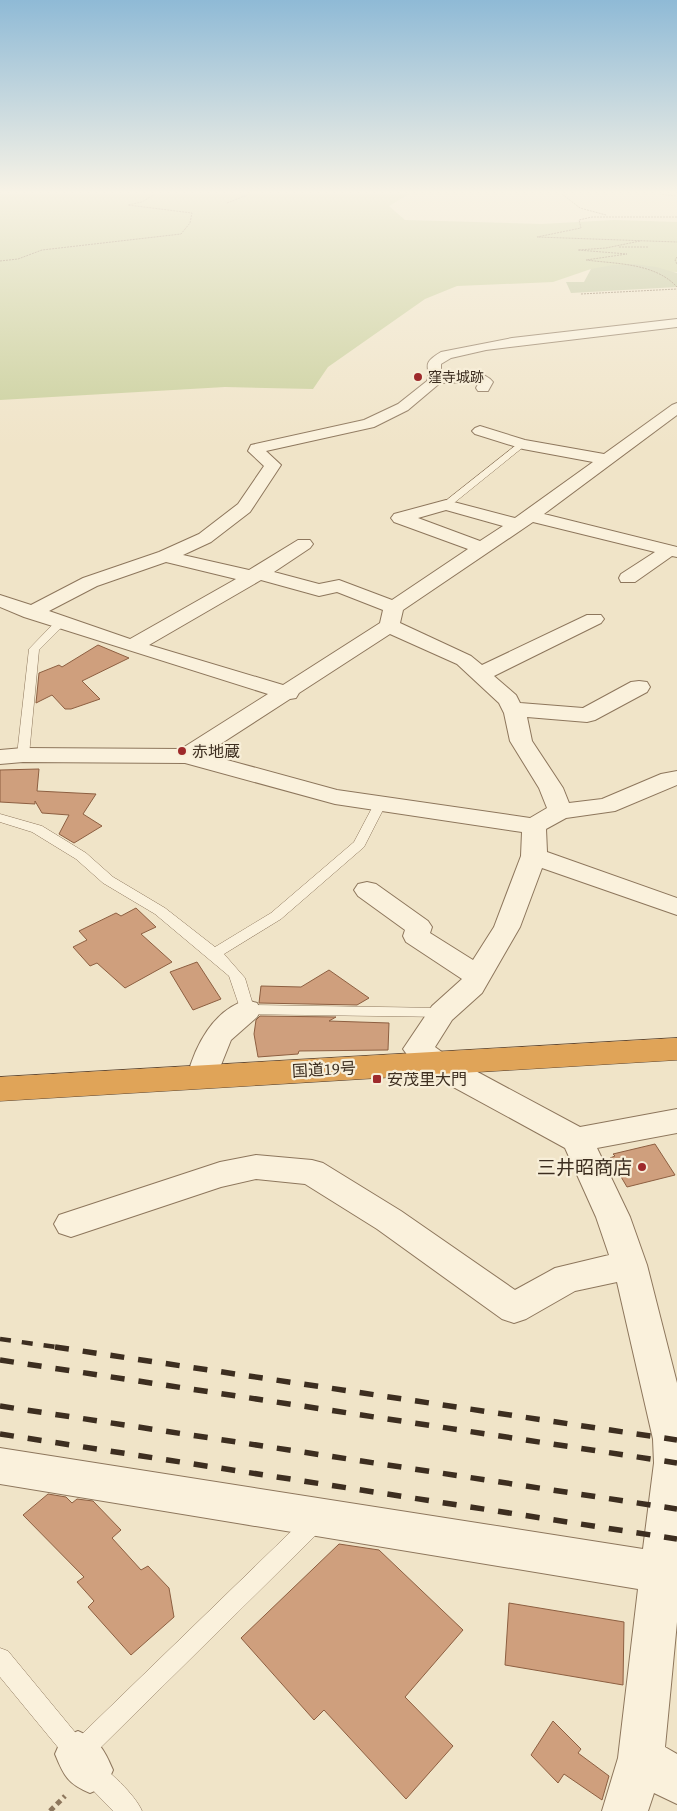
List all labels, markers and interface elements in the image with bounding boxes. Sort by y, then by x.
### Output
place label: 窪寺城跡 [428,367,484,387]
marker: 窪寺城跡 [412,371,424,383]
place label: 赤地蔵 [192,740,240,762]
marker: 赤地蔵 [176,745,188,757]
street label: 国道19号 [291,1056,357,1082]
place label: 安茂里大門 [387,1068,467,1090]
marker: 安茂里大門 [371,1073,383,1085]
place label: 三井昭商店 [537,1154,632,1180]
marker: 三井昭商店 [636,1161,648,1173]

